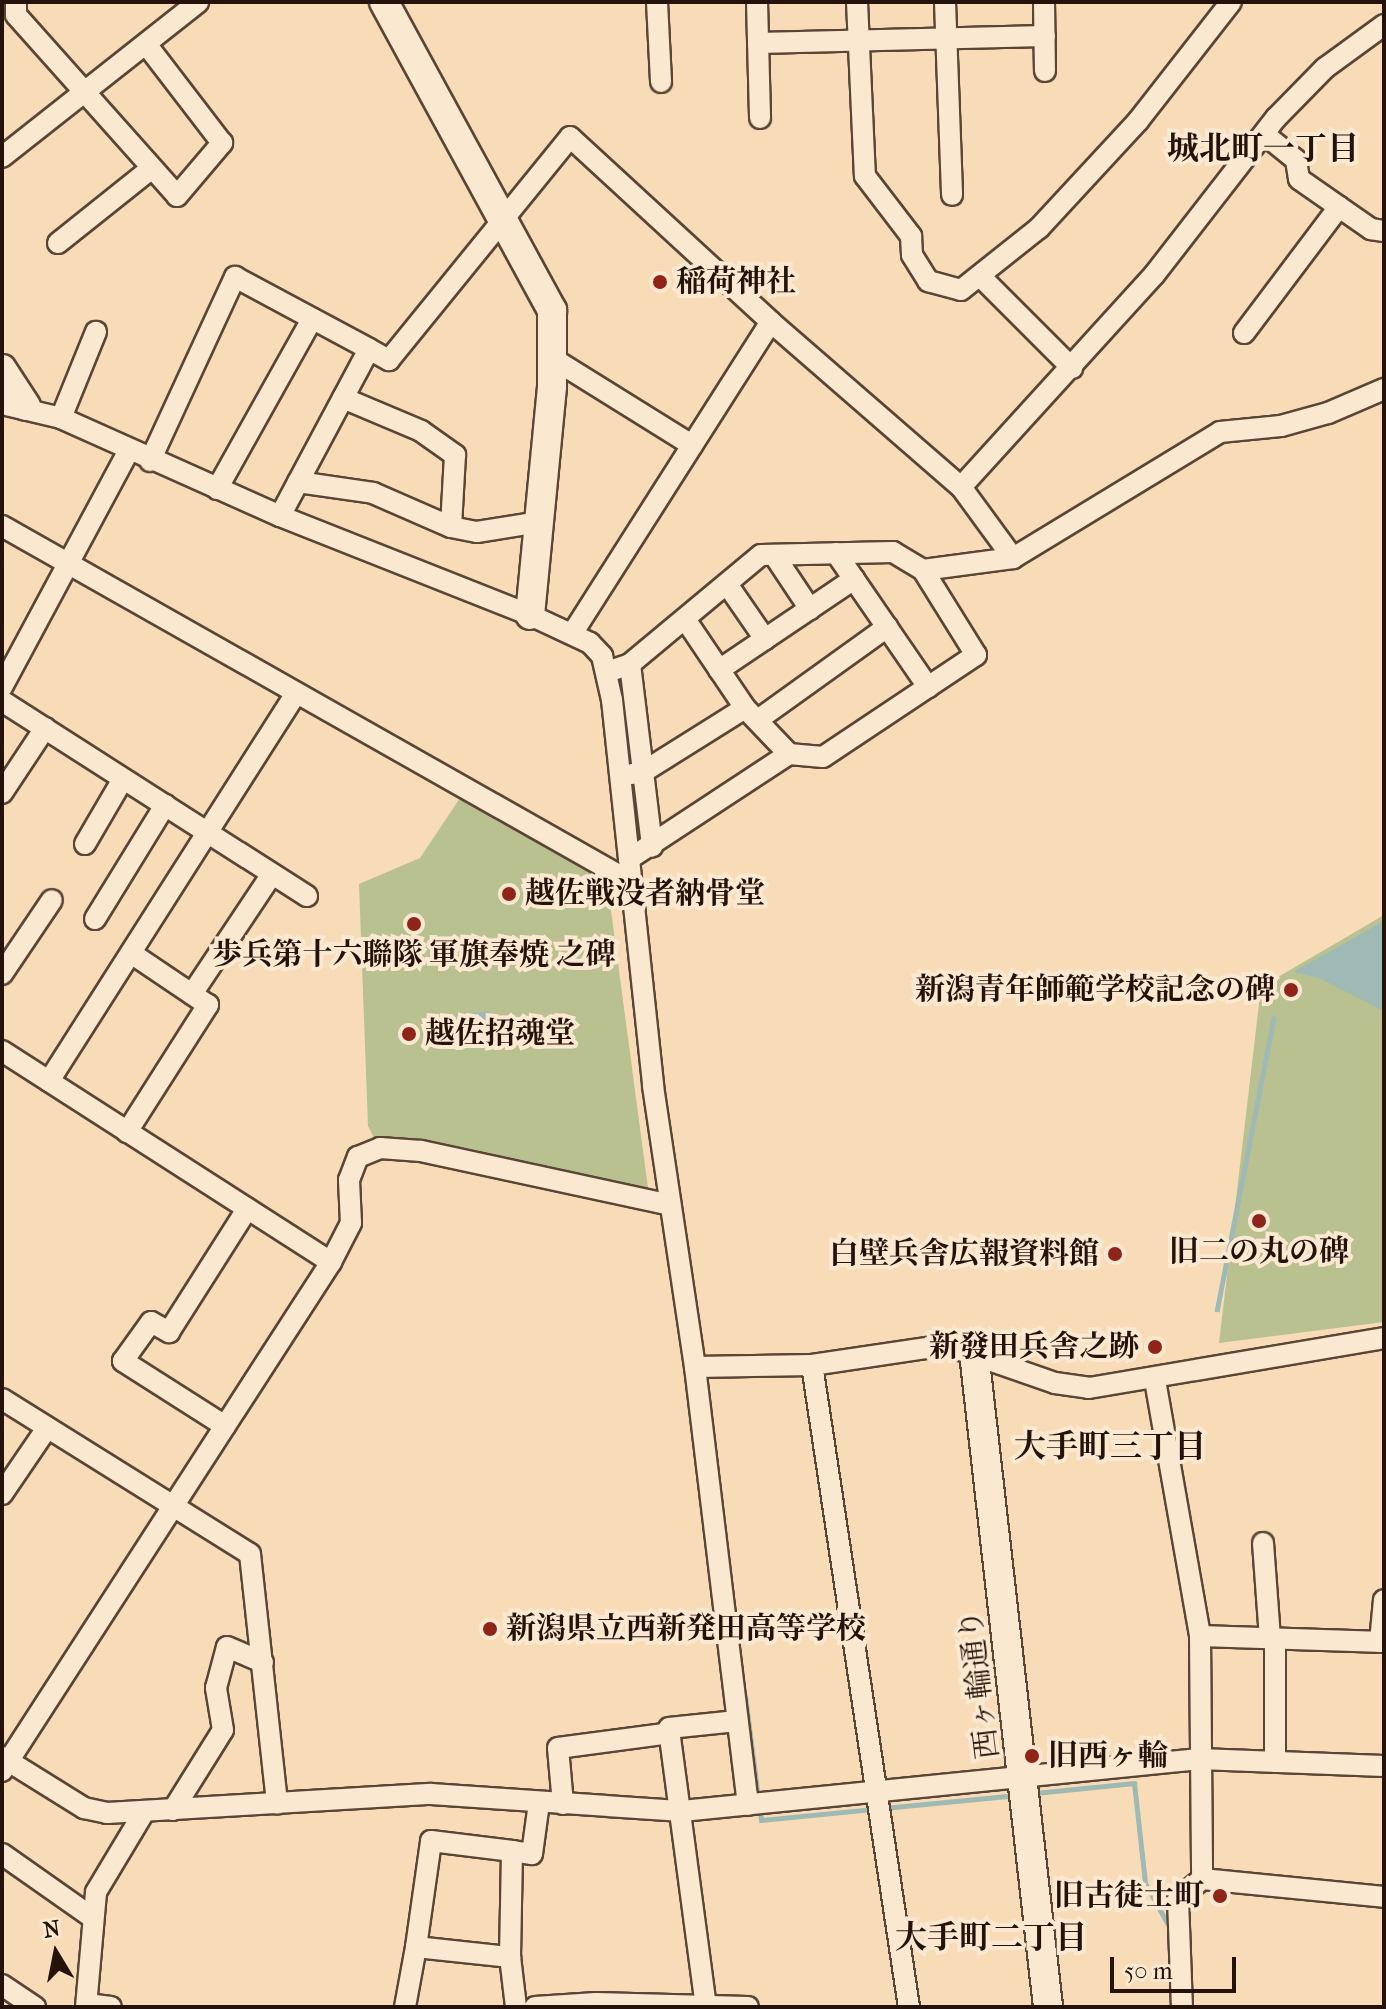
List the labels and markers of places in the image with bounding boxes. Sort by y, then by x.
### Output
place label: 稲荷神社 [676,264,796,300]
marker: 稲荷神社 [651,273,669,291]
place label: 越佐戦没者納骨堂 [525,876,765,912]
marker: 越佐戦没者納骨堂 [500,885,518,903]
marker: 歩兵第十六聯隊 軍旗奉焼 之碑 [405,915,423,933]
place label: 歩兵第十六聯隊 軍旗奉焼 之碑 [213,937,615,973]
place label: 新潟青年師範学校記念の碑 [915,972,1275,1008]
marker: 新潟青年師範学校記念の碑 [1282,981,1300,999]
place label: 越佐招魂堂 [425,1016,575,1052]
marker: 越佐招魂堂 [400,1025,418,1043]
marker: 旧二の丸の碑 [1250,1212,1268,1230]
place label: 旧二の丸の碑 [1169,1234,1349,1270]
place label: 白壁兵舎広報資料館 [829,1236,1099,1272]
marker: 白壁兵舎広報資料館 [1106,1245,1124,1263]
place label: 新發田兵舎之跡 [929,1329,1139,1365]
marker: 新發田兵舎之跡 [1146,1338,1164,1356]
place label: 新潟県立西新発田高等学校 [506,1611,866,1647]
marker: 新潟県立西新発田高等学校 [481,1620,499,1638]
place label: 旧西ヶ輪 [1048,1738,1168,1774]
marker: 旧西ヶ輪 [1023,1747,1041,1765]
place label: 旧古徒士町 [1054,1878,1204,1914]
marker: 旧古徒士町 [1211,1887,1229,1905]

